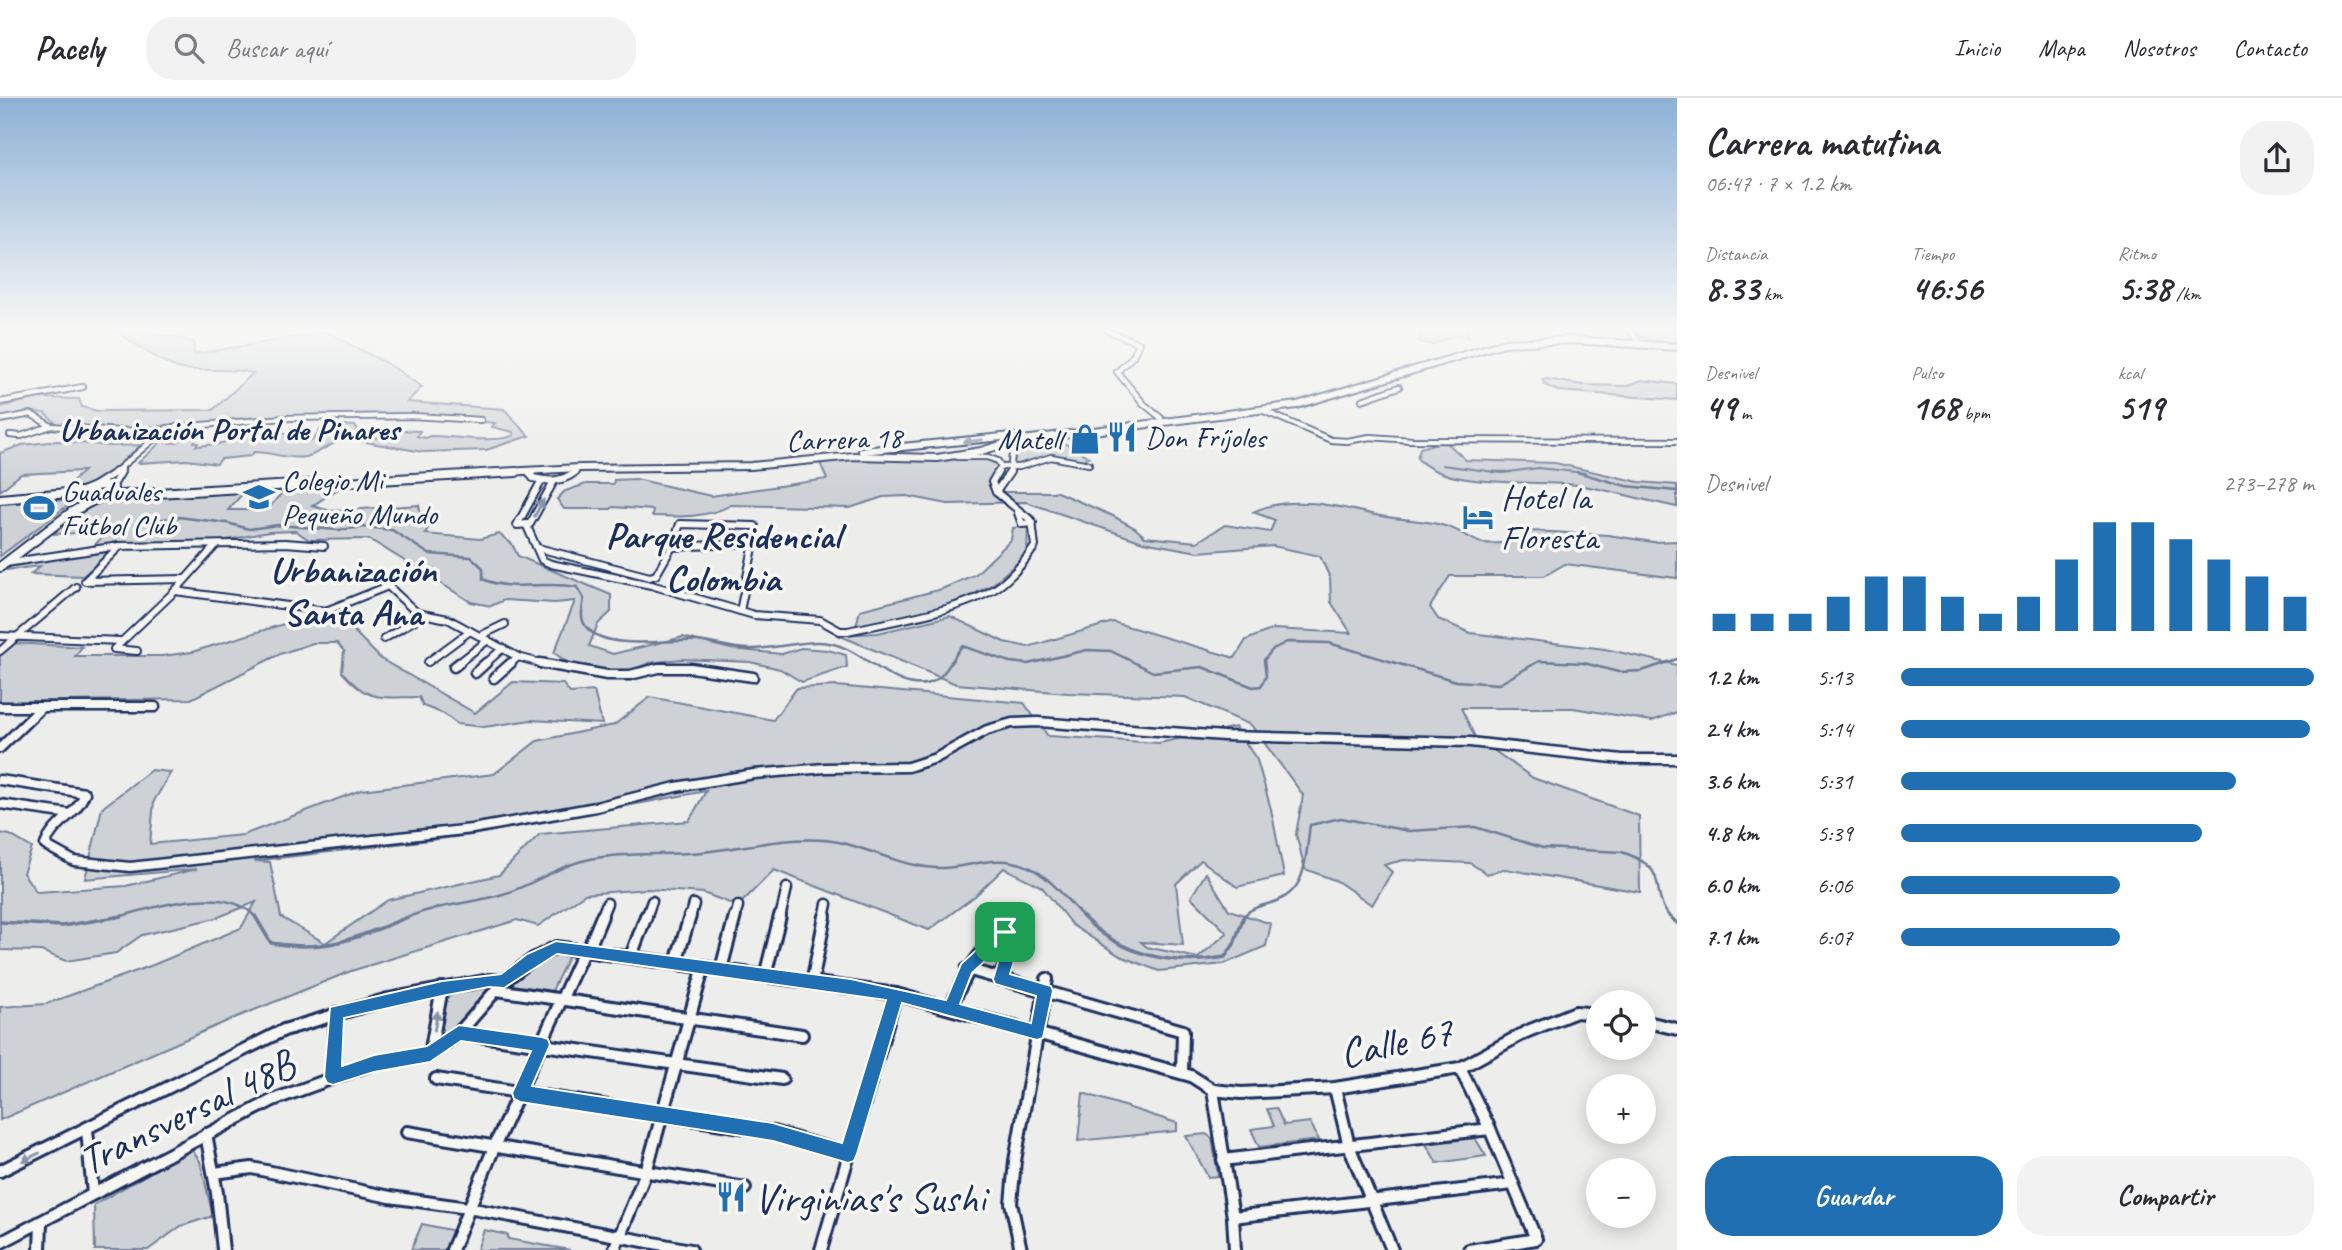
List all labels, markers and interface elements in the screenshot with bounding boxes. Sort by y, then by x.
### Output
search box [146,17,636,80]
text: Pacely [35,27,104,69]
icon: search [170,29,208,67]
text: Buscar aquí [226,32,328,65]
text: Inicio [1954,33,2000,63]
text: Mapa [2038,33,2085,63]
text: Nosotros [2123,33,2195,63]
text: Contacto [2233,33,2307,63]
text: Carrera matutina [1705,119,1939,166]
button: share [2240,121,2314,195]
text: 06:47 · 7 × 1.2 km [1705,169,1851,198]
text: Distancia [1705,242,1767,266]
text: Tiempo [1911,242,1954,266]
text: Ritmo [2118,242,2156,266]
text: 8.33 [1705,266,1759,311]
text: 46:56 [1911,266,1982,311]
text: 5:38 [2118,266,2171,311]
text: km [1759,282,1782,306]
text: /km [2171,282,2201,306]
text: Desnivel [1705,361,1757,385]
text: Pulso [1911,361,1943,385]
text: kcal [2118,361,2143,385]
text: 49 [1705,385,1736,430]
text: 168 [1911,385,1959,430]
text: 519 [2118,385,2164,430]
text: m [1736,401,1751,425]
text: bpm [1959,401,1990,425]
district label: Urbanización Portal de Pinares [59,409,403,450]
street label: Carrera 18 [785,418,905,460]
place label: Don Fríjoles [1145,418,1268,456]
place label: Matell [997,420,1067,458]
restaurant icon: Don Fríjoles [1105,420,1139,454]
shop icon: Matell [1068,422,1102,456]
one-way arrow [962,436,984,447]
place label: Colegio Mi Pequeño Mundo [282,461,439,533]
text: Desnivel [1705,469,1767,498]
text: 273–278 m [2223,469,2314,498]
place label: Guaduales Fútbol Club [62,472,178,544]
place label: Hotel la Floresta [1501,475,1600,560]
school or university icon: Colegio Mi Pequeño Mundo [242,480,276,514]
sports icon: Guaduales Fútbol Club [22,491,56,525]
one-way arrow [533,498,545,518]
hotel icon: Hotel la Floresta [1461,500,1495,534]
district label: Parque Residencial Colombia [606,512,848,602]
district label: Urbanización Santa Ana [270,546,437,636]
text: 1.2 km [1705,663,1759,692]
text: 5:13 [1817,663,1853,692]
text: 2.4 km [1705,715,1759,744]
text: 5:14 [1817,715,1853,744]
text: 3.6 km [1705,767,1759,796]
text: 5:31 [1817,767,1853,796]
text: 4.8 km [1705,819,1759,848]
text: 5:39 [1817,819,1853,848]
text: 6.0 km [1705,871,1759,900]
text: 6:06 [1817,871,1853,900]
pin [975,902,1035,962]
icon: arrive [986,913,1024,951]
text: 7.1 km [1705,923,1758,952]
text: 6:07 [1817,923,1853,952]
map controls [1586,990,1656,1228]
button: locate [1586,990,1656,1060]
street label: Calle 67 [1335,1004,1460,1080]
one-way arrow [431,1010,442,1032]
street label: Transversal 48B [70,1036,306,1187]
button: + [1586,1074,1656,1144]
one-way arrow [21,1151,41,1163]
button: Guardar [1705,1156,2003,1236]
button: Compartir [2017,1156,2314,1236]
button: − [1586,1158,1656,1228]
place label: Virginias's Sushi [754,1172,991,1225]
restaurant icon: Virginias's Sushi [714,1180,748,1214]

